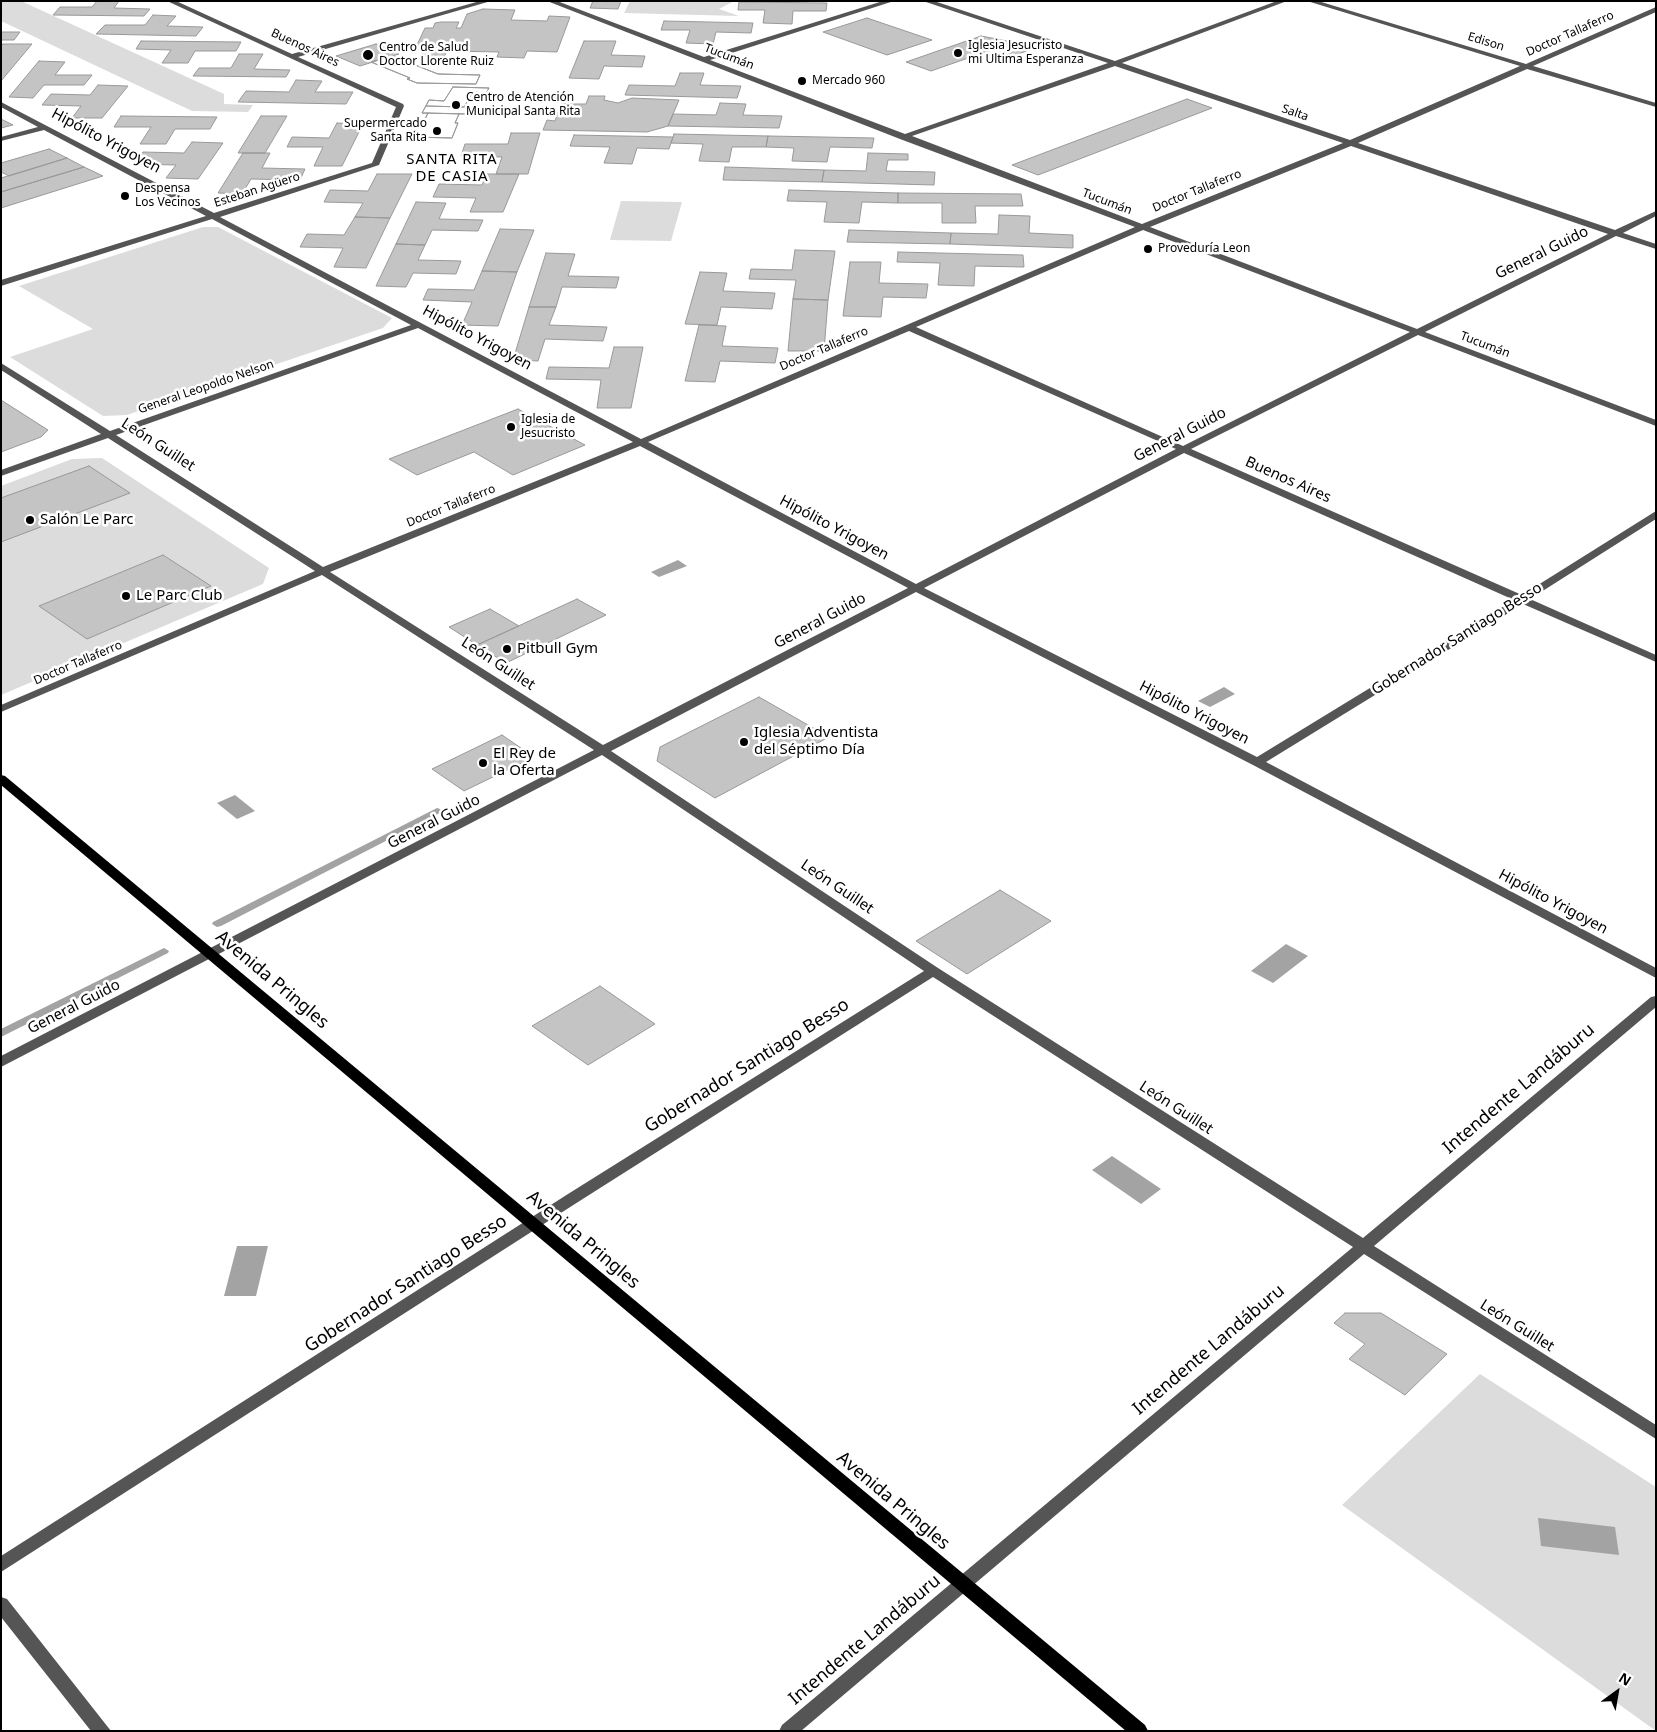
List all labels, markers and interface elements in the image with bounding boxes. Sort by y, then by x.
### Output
street label: Doctor Tallaferro [1524,8,1616,60]
street label: Buenos Aires [269,26,341,70]
street label: Edison [1466,30,1506,54]
place label: Iglesia Jesucristo mi Ultima Esperanza [968,39,1084,67]
place label: Centro de Salud Doctor Llorente Ruiz [379,41,494,69]
street label: Tucumán [702,41,756,73]
marker: Iglesia Jesucristo mi Ultima Esperanza [952,47,964,59]
marker: Centro de Salud Doctor Llorente Ruiz [361,48,375,62]
place label: Mercado 960 [812,74,885,88]
marker: Mercado 960 [796,75,808,87]
place label: Centro de Atención Municipal Santa Rita [466,91,581,119]
marker: Centro de Atención Municipal Santa Rita [450,99,462,111]
street label: Salta [1280,102,1310,124]
street label: Hipólito Yrigoyen [48,105,164,177]
place label: Supermercado Santa Rita [344,117,427,145]
marker: Supermercado Santa Rita [431,125,443,137]
district label: SANTA RITA DE CASIA [405,151,499,186]
street label: Doctor Tallaferro [1150,167,1244,215]
street label: Esteban Agüero [212,169,302,211]
place label: Despensa Los Vecinos [135,182,200,210]
street label: Tucumán [1080,186,1134,218]
marker: Despensa Los Vecinos [119,190,131,202]
street label: General Guido [1492,223,1592,283]
place label: Proveduría Leon [1158,242,1250,256]
marker: Proveduría Leon [1142,243,1154,255]
street label: Hipólito Yrigoyen [419,302,535,374]
street label: Doctor Tallaferro [778,324,870,374]
street label: Tucumán [1458,329,1512,361]
street label: General Leopoldo Nelson [136,357,276,417]
street label: General Guido [1131,404,1229,466]
place label: Iglesia de Jesucristo [521,413,575,441]
street label: León Guillet [118,415,198,475]
marker: Iglesia de Jesucristo [505,421,517,433]
street label: Buenos Aires [1242,453,1334,507]
street label: Doctor Tallaferro [404,482,498,530]
street label: Hipólito Yrigoyen [776,492,892,564]
place label: Salón Le Parc [40,511,134,529]
marker: Salón Le Parc [24,514,36,526]
street label: Gobernador Santiago Besso [1369,579,1545,699]
place label: Le Parc Club [136,587,223,605]
street label: General Guido [771,589,869,653]
marker: Le Parc Club [120,590,132,602]
street label: León Guillet [458,634,538,694]
street label: Doctor Tallaferro [32,638,124,688]
place label: Pitbull Gym [517,640,598,658]
marker: Pitbull Gym [501,643,513,655]
street label: Hipólito Yrigoyen [1136,678,1252,748]
place label: Iglesia Adventista del Séptimo Día [754,724,878,759]
marker: Iglesia Adventista del Séptimo Día [738,736,750,748]
place label: El Rey de la Oferta [493,745,556,780]
marker: El Rey de la Oferta [477,757,489,769]
street label: General Guido [385,791,483,853]
street label: León Guillet [797,856,877,918]
street label: Hipólito Yrigoyen [1495,866,1611,938]
street label: Avenida Pringles [211,926,333,1034]
street label: General Guido [25,976,123,1038]
street label: Gobernador Santiago Besso [641,994,853,1138]
street label: Intendente Landáburu [1439,1019,1599,1159]
street label: León Guillet [1136,1078,1216,1138]
street label: Avenida Pringles [522,1186,644,1294]
street label: Gobernador Santiago Besso [301,1210,511,1358]
street label: Intendente Landáburu [1129,1280,1289,1420]
street label: León Guillet [1477,1296,1557,1356]
street label: Avenida Pringles [832,1447,954,1555]
street label: Intendente Landáburu [785,1570,945,1710]
north arrow [1592,1667,1642,1717]
text: N [1615,1668,1635,1690]

